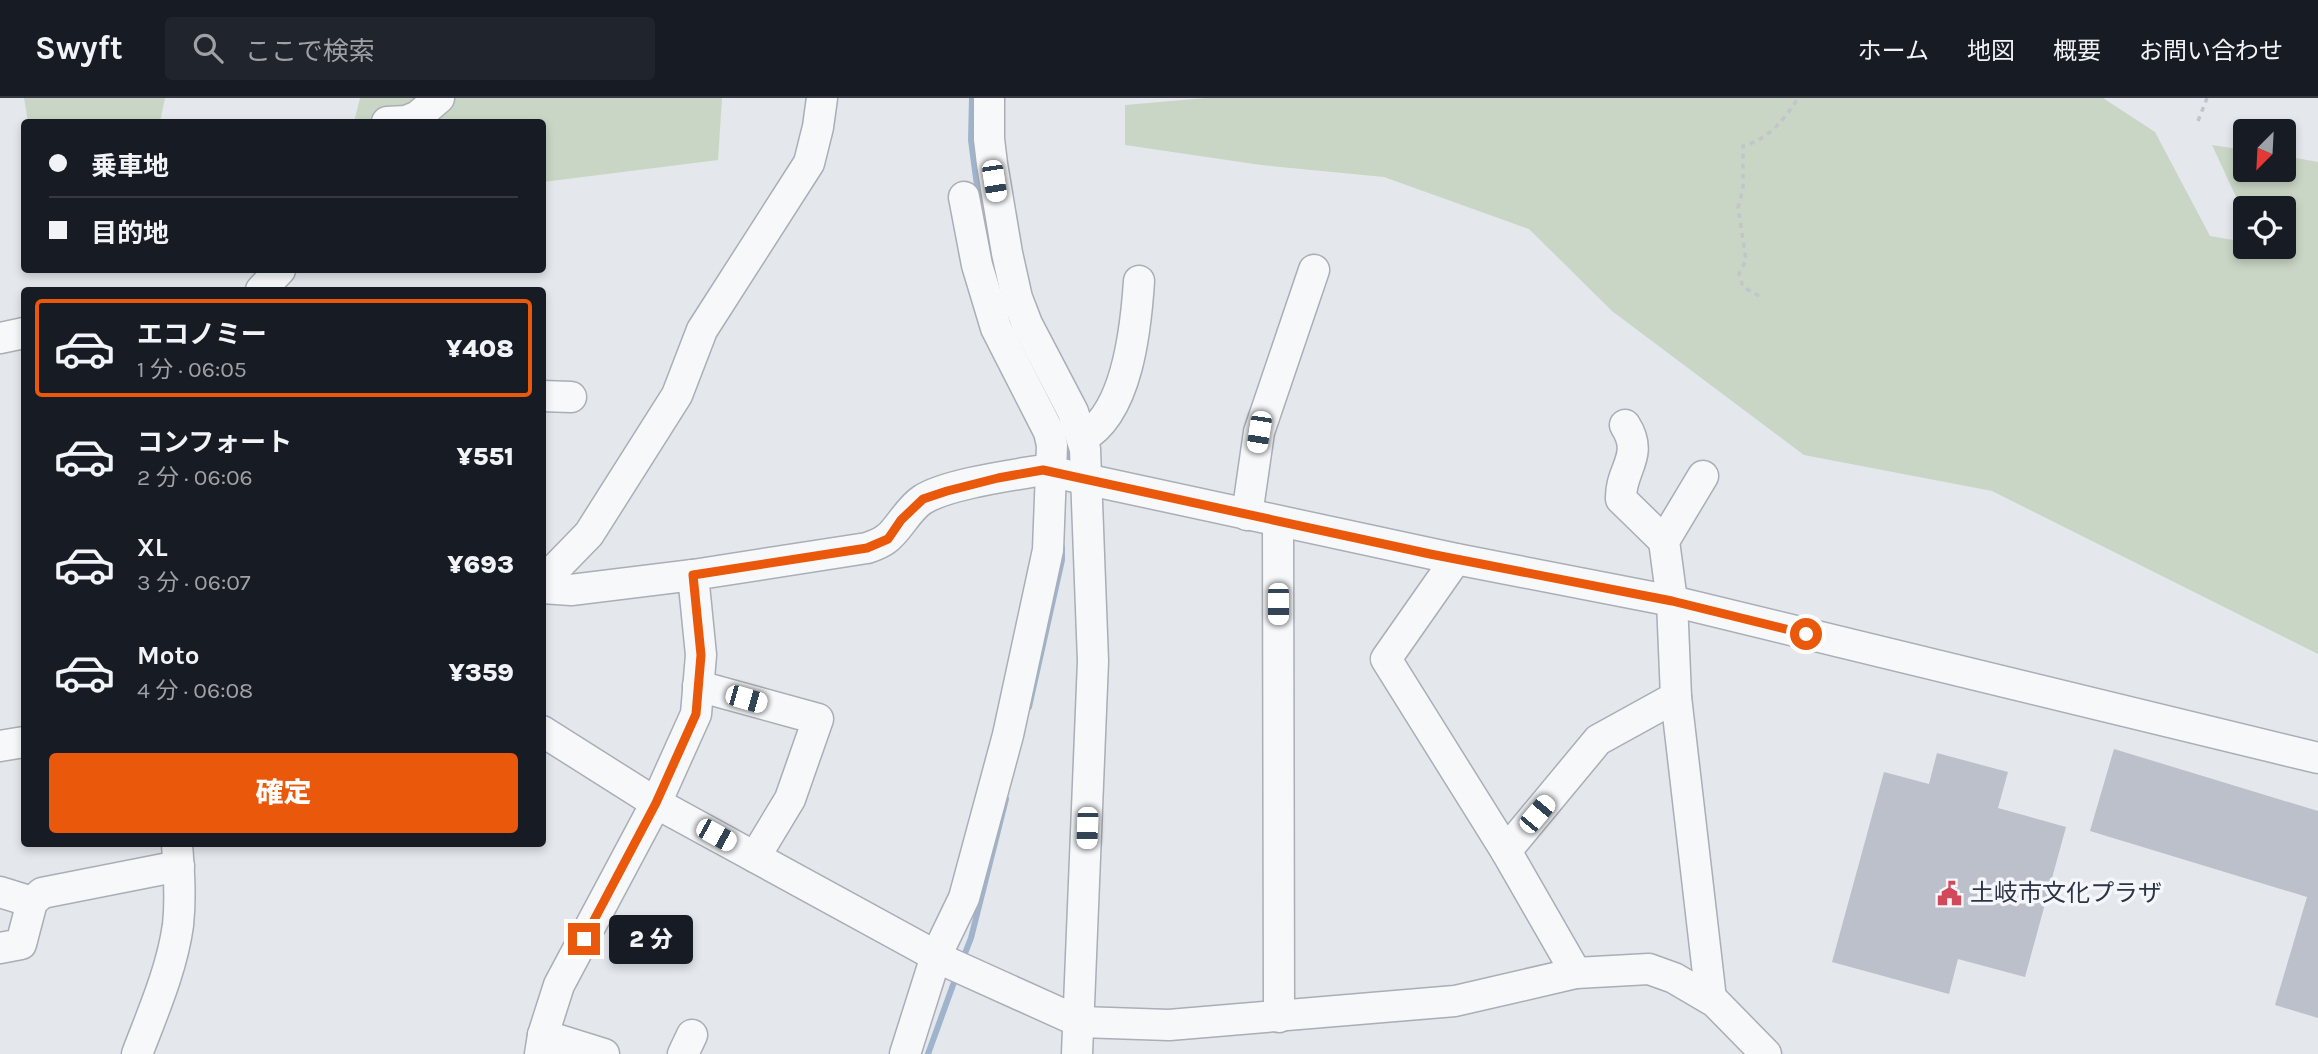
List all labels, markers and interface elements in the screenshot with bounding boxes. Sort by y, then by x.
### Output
search box [165,17,655,80]
text: Swyft [35,29,123,67]
icon: search [189,29,227,67]
text: ここで検索 [245,36,375,67]
text: ホーム [1858,37,1929,65]
text: 地図 [1967,37,2015,65]
text: 概要 [2053,37,2101,65]
text: お問い合わせ [2139,37,2283,65]
north arrow [2233,119,2296,182]
map controls [2233,119,2296,259]
text: 乗車地 [91,151,169,182]
car [981,159,1008,203]
button: locate [2233,196,2296,259]
text: 目的地 [91,218,169,249]
icon: car [53,317,116,380]
text: エコノミー [137,319,267,350]
text: ¥408 [446,333,514,364]
text: 1 分 · 06:05 [137,356,247,383]
car [1246,410,1273,454]
icon: car [53,425,116,488]
text: コンフォート [137,427,292,458]
text: ¥551 [457,441,514,472]
text: 2 分 · 06:06 [137,464,253,491]
text: XL [137,532,168,563]
icon: car [53,533,116,596]
text: ¥693 [447,549,514,580]
text: 3 分 · 06:07 [137,569,251,596]
car [1268,583,1289,625]
route start [1790,618,1822,650]
text: Moto [137,640,199,671]
icon: car [53,641,116,704]
text: ¥359 [448,657,514,688]
text: 4 分 · 06:08 [137,677,253,704]
car [723,683,770,715]
button: 確定 [49,753,518,833]
car [1516,791,1559,837]
car [1076,807,1099,849]
car [693,816,740,854]
public building icon: 土岐市文化プラザ [1936,879,1964,907]
place label: 土岐市文化プラザ [1970,879,2162,907]
callout: 2 分 [608,914,692,964]
route end [568,923,600,955]
text: 2 分 [629,926,673,953]

